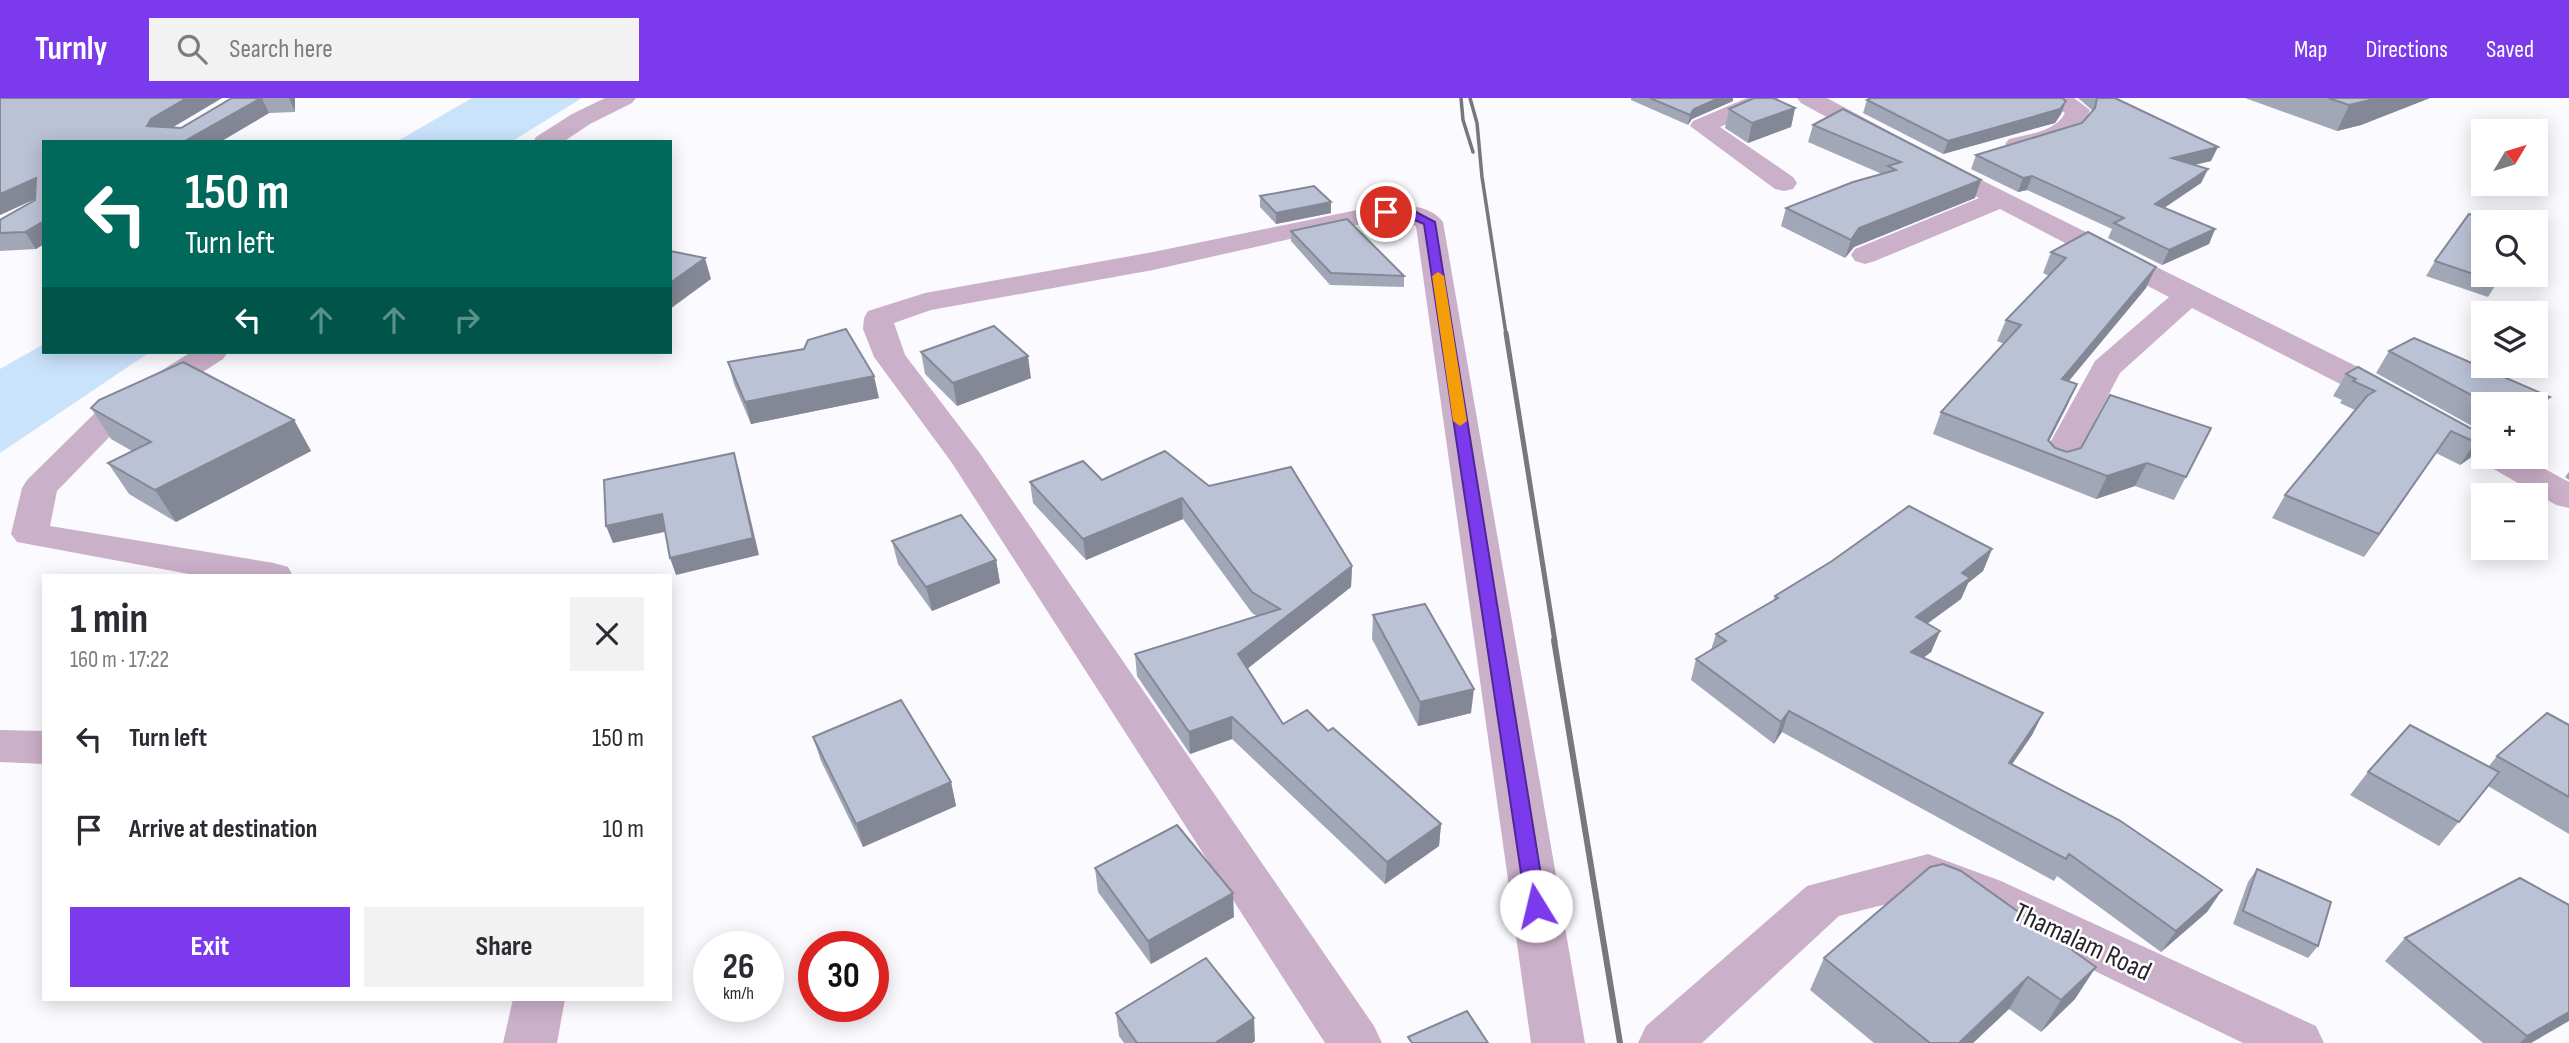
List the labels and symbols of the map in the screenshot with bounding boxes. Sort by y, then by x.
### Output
north arrow [2471,119,2548,196]
pin [1356,182,1416,242]
position arrow [1499,869,1573,943]
street label: Thamalam Road [2008,896,2156,989]
speed limit sign: 30 [798,931,889,1022]

